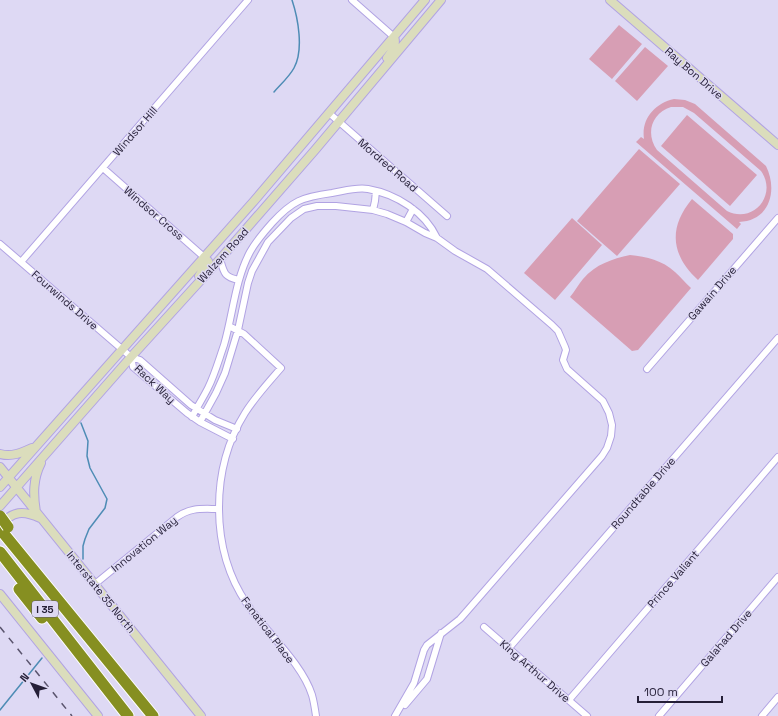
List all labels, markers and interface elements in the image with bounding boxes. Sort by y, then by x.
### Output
street label: Ray Bon Drive [662,44,726,102]
street label: Windsor Hill [110,103,160,159]
street label: Mordred Road [355,135,421,195]
street label: Windsor Cross [121,183,187,243]
street label: Walzem Road [194,224,252,286]
street label: Gawain Drive [685,263,739,323]
street label: Fourwinds Drive [29,267,101,333]
street label: Rack Way [132,362,178,406]
street label: Roundtable Drive [608,454,678,532]
street label: Innovation Way [108,513,180,575]
street label: Prince Valiant [644,547,702,611]
street label: Interstate 35 North [64,548,138,636]
street label: Fanatical Place [238,594,298,666]
road number: I 35 [32,601,58,617]
street label: Galahad Drive [697,606,755,670]
street label: King Arthur Drive [497,637,573,705]
north arrow [12,664,52,704]
text: N [17,670,32,685]
scale bar [638,678,722,704]
text: 100 m [644,684,678,700]

